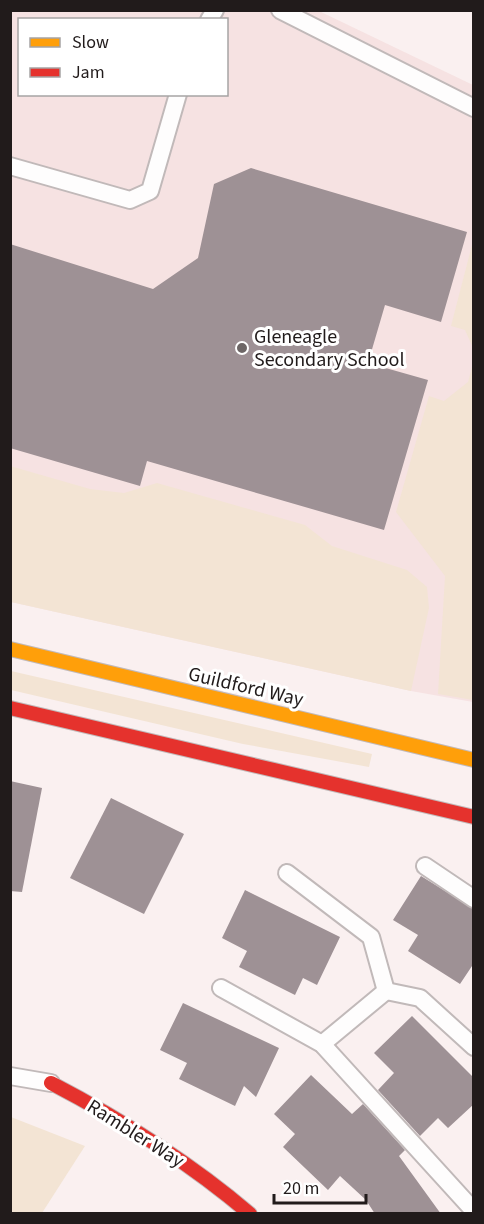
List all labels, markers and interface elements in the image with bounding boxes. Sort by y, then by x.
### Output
legend [18,18,228,96]
text: Slow [72,30,109,55]
text: Jam [72,60,105,85]
place label: Gleneagle Secondary School [254,323,405,374]
marker: Gleneagle Secondary School [235,341,249,355]
street label: Guildford Way [185,660,307,714]
street label: Rambler Way [81,1093,190,1175]
scale bar [274,1167,366,1205]
text: 20 m [283,1176,319,1201]

